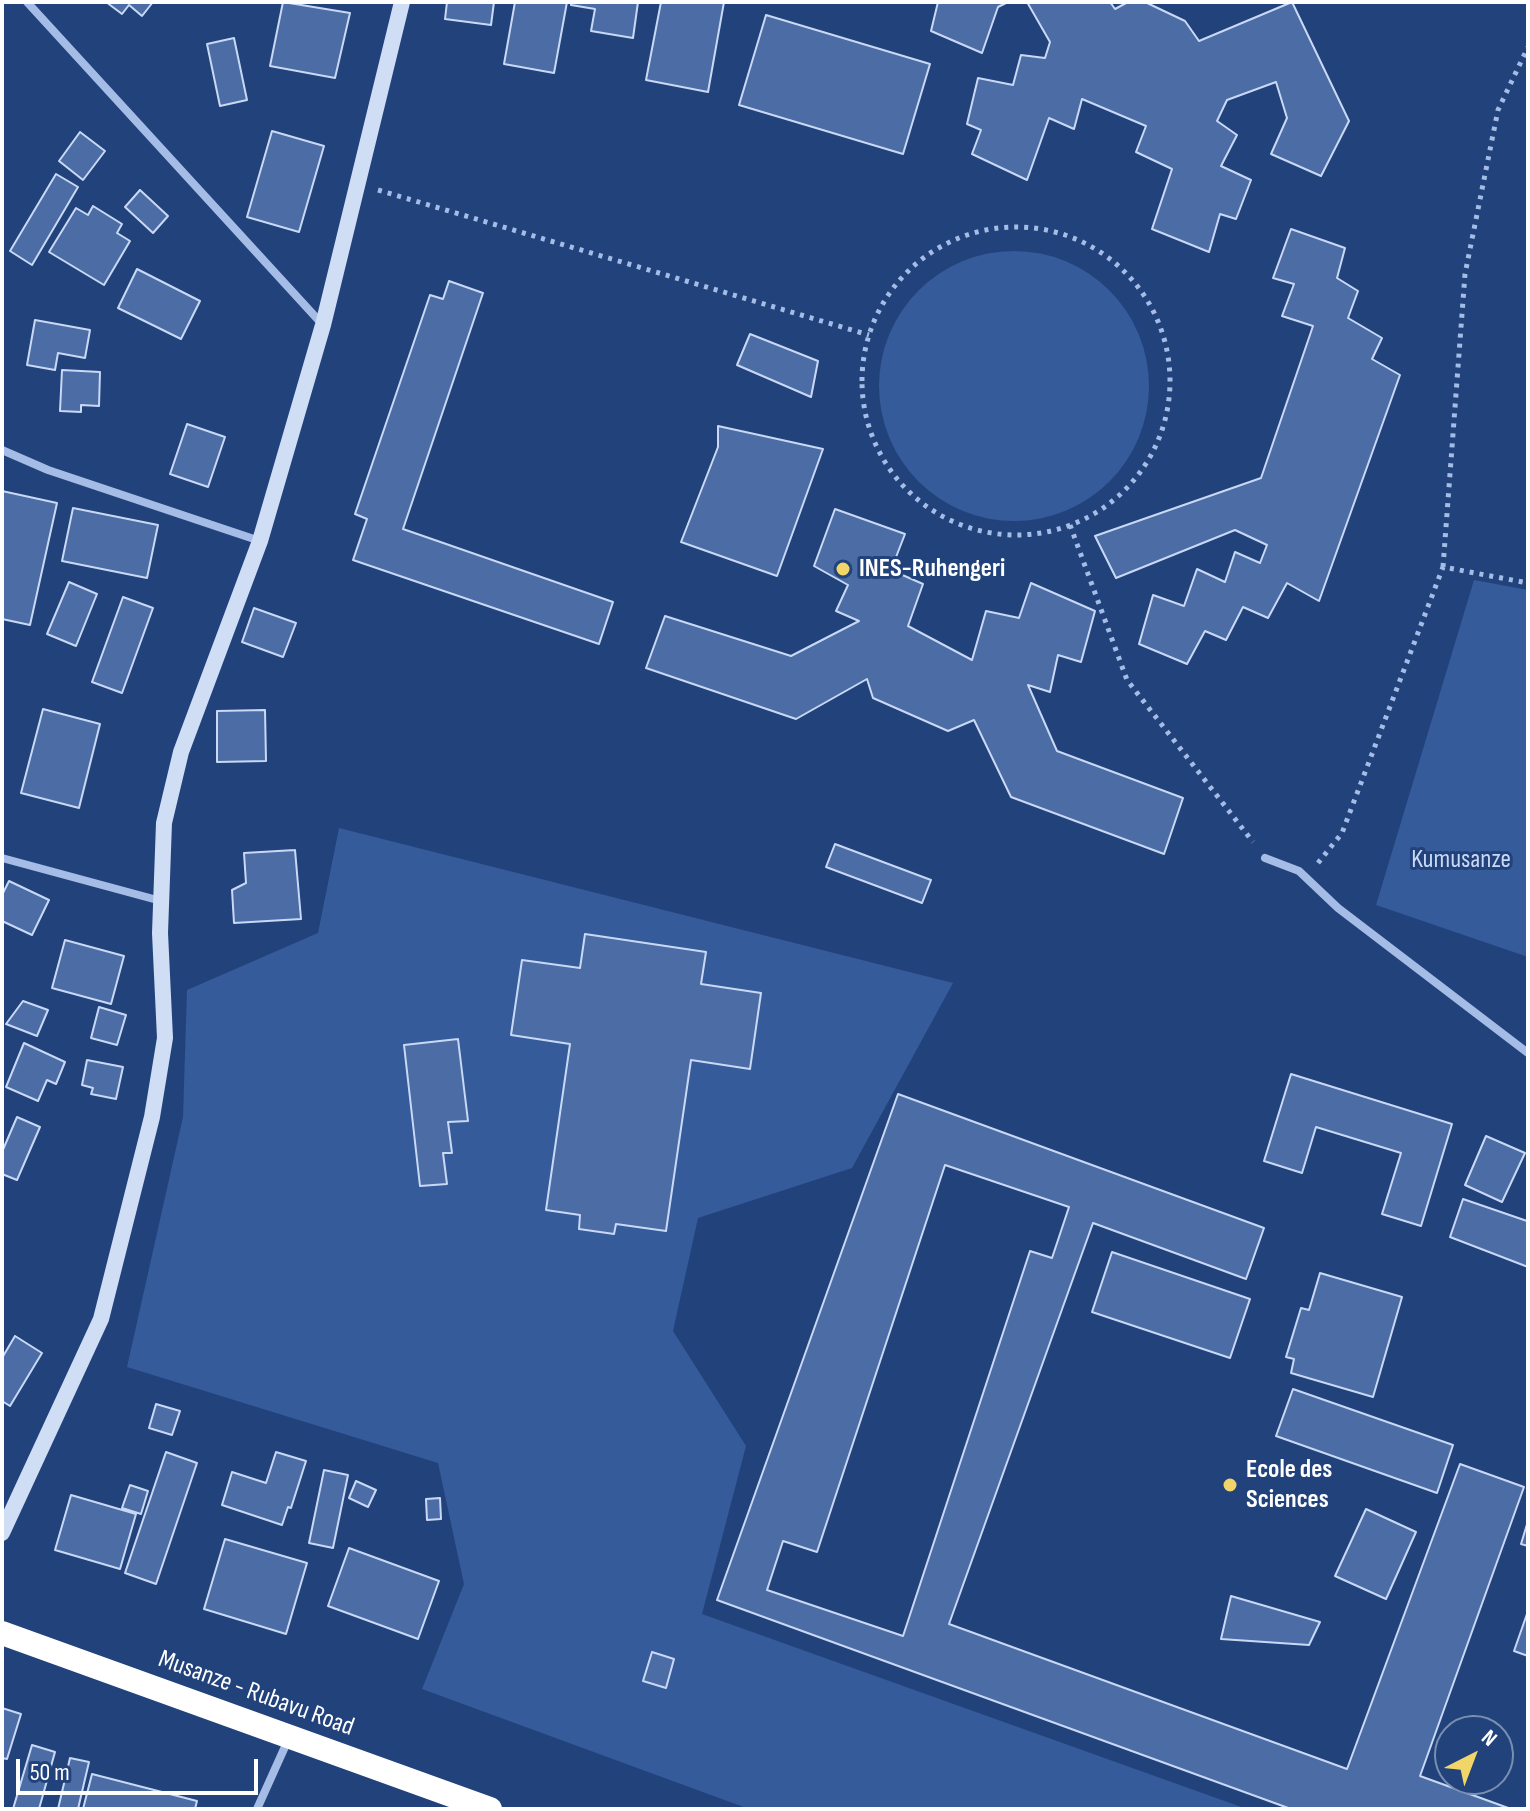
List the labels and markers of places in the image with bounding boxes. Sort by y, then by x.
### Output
place label: INES-Ruhengeri [859,553,1005,585]
marker: INES-Ruhengeri [834,560,852,578]
place label: Ecole des Sciences [1246,1454,1332,1516]
marker: Ecole des Sciences [1221,1476,1239,1494]

